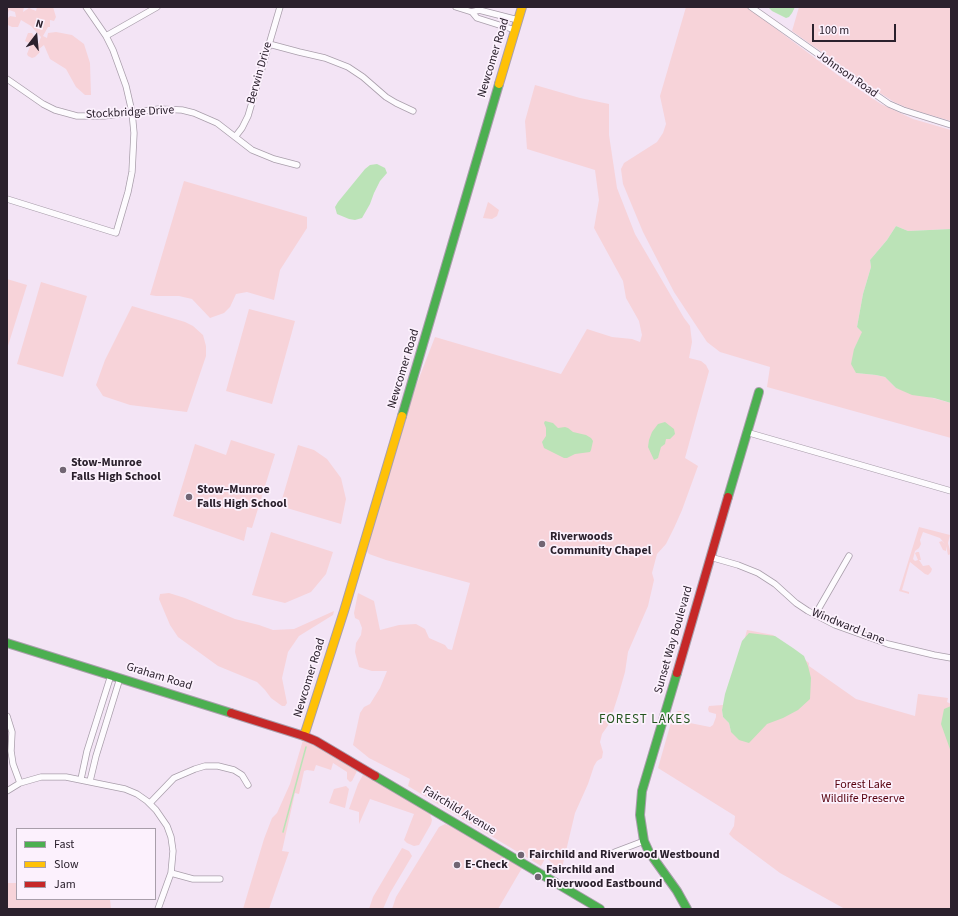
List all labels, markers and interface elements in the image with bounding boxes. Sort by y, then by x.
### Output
north arrow [16,16,56,56]
text: N [34,16,45,32]
scale bar [814,16,898,42]
street label: Newcomer Road [475,17,513,99]
text: 100 m [819,22,849,39]
street label: Berwin Drive [244,40,276,106]
street label: Johnson Road [814,49,880,101]
street label: Stockbridge Drive [85,103,175,123]
street label: Newcomer Road [385,328,423,410]
place label: Stow-Munroe Falls High School [71,456,161,484]
marker: Stow-Munroe Falls High School [58,465,68,475]
place label: Stow–Munroe Falls High School [197,483,287,511]
marker: Stow–Munroe Falls High School [184,492,194,502]
place label: Riverwoods Community Chapel [550,530,651,558]
marker: Riverwoods Community Chapel [537,539,547,549]
street label: Sunset Way Boulevard [652,584,696,696]
street label: Windward Lane [809,606,887,648]
street label: Newcomer Road [291,637,329,719]
street label: Graham Road [124,660,194,694]
district label: FOREST LAKES [599,712,691,728]
park label: Forest Lake Wildlife Preserve [821,778,905,806]
street label: Fairchild Avenue [420,784,498,838]
legend [16,828,156,900]
text: Fast [54,836,74,853]
place label: Fairchild and Riverwood Westbound [529,848,720,862]
marker: Fairchild and Riverwood Westbound [516,850,526,860]
text: Slow [54,856,79,873]
place label: E-Check [465,858,508,872]
marker: E-Check [452,860,462,870]
place label: Fairchild and Riverwood Eastbound [546,863,662,891]
marker: Fairchild and Riverwood Eastbound [533,872,543,882]
text: Jam [54,876,76,893]

